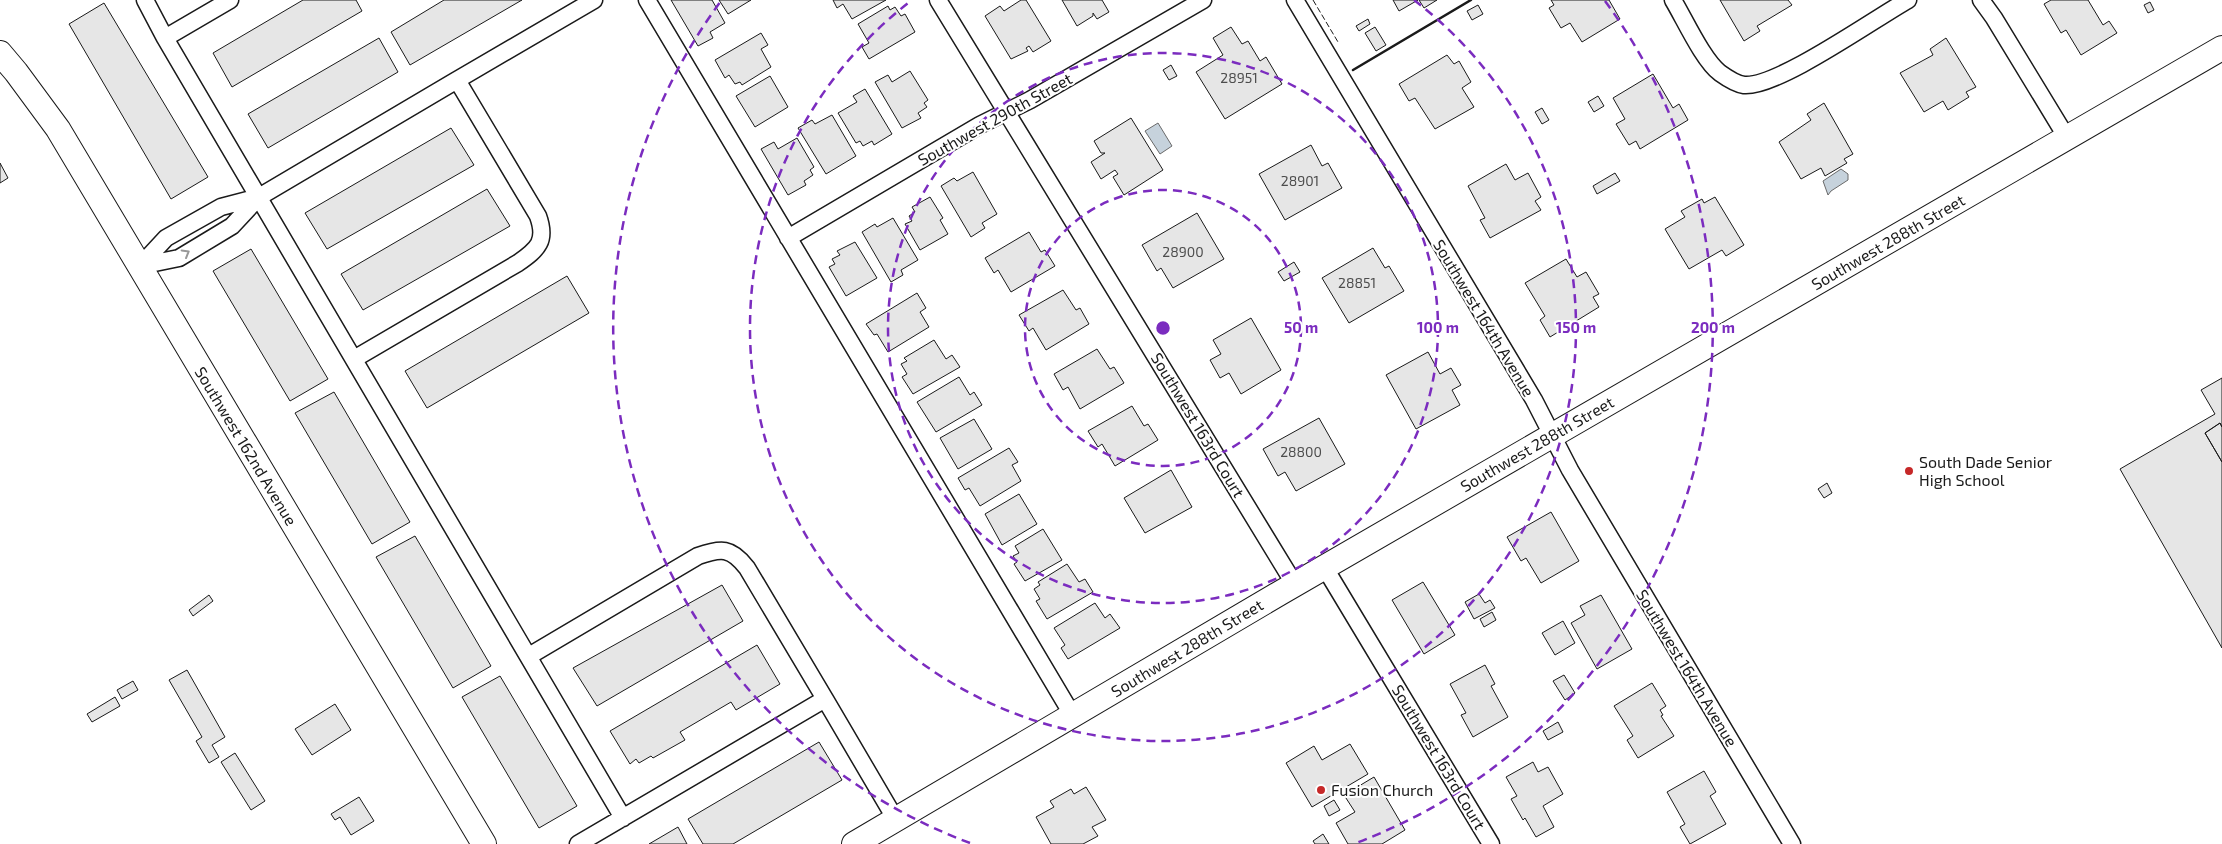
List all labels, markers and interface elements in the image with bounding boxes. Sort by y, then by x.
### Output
street label: Southwest 290th Street [914,68,1075,169]
house number: 28951 [1220,69,1258,86]
house number: 28901 [1281,172,1319,189]
street label: Southwest 288th Street [1808,190,1968,293]
street label: Southwest 164th Avenue [1430,236,1539,400]
house number: 28900 [1162,243,1204,260]
one-way arrow [181,250,190,260]
house number: 28851 [1338,274,1376,291]
text: 50 m [1284,318,1318,336]
text: 100 m [1417,318,1459,336]
text: 150 m [1556,318,1596,336]
text: 200 m [1691,318,1735,336]
centre of rings [1154,319,1172,337]
street label: Southwest 163rd Court [1148,349,1249,501]
street label: Southwest 162nd Avenue [191,363,301,529]
street label: Southwest 288th Street [1457,392,1617,495]
house number: 28800 [1280,443,1322,460]
place label: South Dade Senior High School [1919,452,2053,489]
marker: South Dade Senior High School [1903,465,1915,477]
street label: Southwest 164th Avenue [1633,586,1742,750]
street label: Southwest 288th Street [1107,595,1266,701]
street label: Southwest 163rd Court [1389,681,1490,833]
place label: Fusion Church [1331,780,1433,799]
marker: Fusion Church [1315,784,1327,796]

